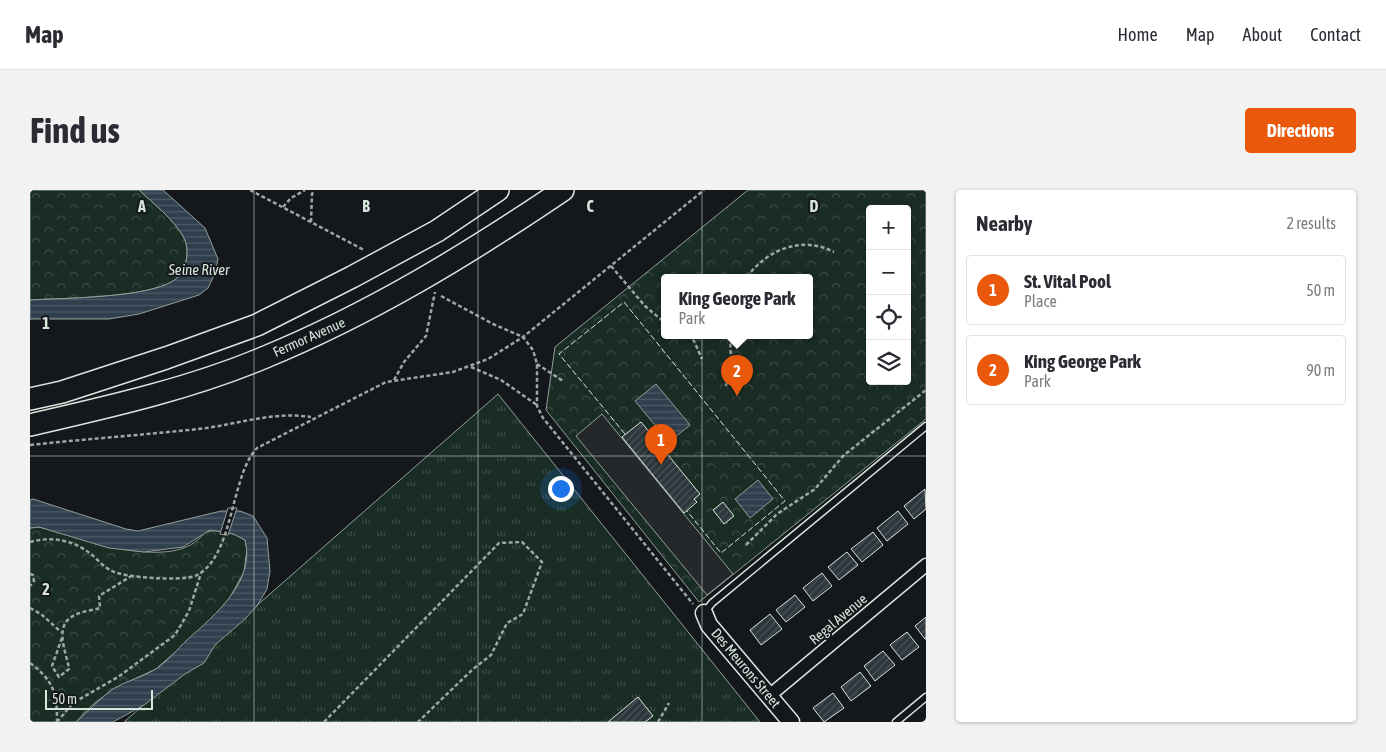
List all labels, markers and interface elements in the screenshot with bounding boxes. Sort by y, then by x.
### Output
text: Map [25,21,64,48]
text: Home [1118,24,1158,45]
text: Map [1186,24,1215,45]
text: About [1243,24,1282,45]
text: Contact [1310,24,1361,45]
button: Directions [1245,108,1356,153]
text: Find us [30,110,120,150]
text: A [137,197,146,215]
text: B [362,197,370,215]
text: C [586,197,594,215]
text: D [810,197,819,215]
map controls [866,205,911,385]
button: + [866,205,911,250]
text: Nearby [976,211,1032,235]
text: 2 results [1286,214,1336,232]
button: − [866,250,911,295]
water label: Seine River [168,261,230,278]
text: St. Vital Pool [1024,270,1111,292]
popup [661,274,813,339]
text: 1 [989,281,997,299]
text: 50 m [1306,281,1335,299]
text: King George Park [679,287,795,309]
text: Place [1024,292,1057,310]
button: locate [866,295,911,340]
text: Park [679,309,705,327]
text: 1 [42,314,50,332]
street label: Fermor Avenue [270,314,348,360]
button: layers [866,340,911,385]
text: King George Park [1024,350,1141,372]
pin: 2 [721,355,753,396]
text: 2 [989,361,997,379]
text: 90 m [1306,361,1335,379]
text: Park [1024,372,1051,390]
pin: 1 [645,424,677,465]
your location [548,476,574,502]
text: 2 [42,580,50,598]
street label: Regal Avenue [806,590,870,648]
street label: Des Meurons Street [708,625,784,711]
scale bar [45,687,152,710]
text: 50 m [52,691,77,707]

